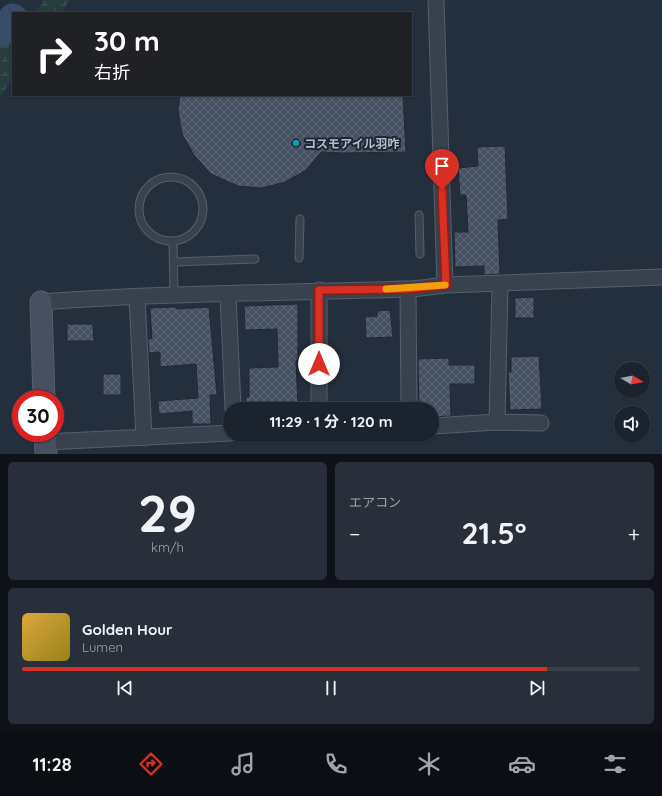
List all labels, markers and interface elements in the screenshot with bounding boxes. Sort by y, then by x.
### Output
text: 30 m [94,23,160,58]
icon: right [28,28,80,80]
text: 右折 [94,61,130,84]
place label: コスモアイル羽咋 [304,136,399,151]
marker: コスモアイル羽咋 [291,138,301,148]
pin [425,149,459,190]
icon: arrive [431,155,453,177]
position arrow [298,343,340,385]
north arrow [614,362,650,398]
map controls [614,362,650,442]
speed limit sign: 30 [12,390,64,442]
button: sound [614,406,650,442]
text: 11:29 · 1 分 · 120 m [270,412,392,431]
text: 29 [138,480,197,545]
text: エアコン [349,494,401,510]
text: 21.5° [461,514,527,552]
text: − [349,520,360,548]
text: + [628,520,640,548]
text: km/h [151,539,184,555]
text: Golden Hour [82,620,173,639]
text: Lumen [82,639,123,655]
icon: previous [114,677,136,699]
icon: pause [320,677,342,699]
icon: next [526,677,548,699]
icon: directions [137,750,165,778]
icon: music [229,750,257,778]
icon: phone [322,750,350,778]
icon: climate [415,750,443,778]
icon: car [508,750,536,778]
icon: filters [601,750,629,778]
text: 11:28 [32,753,72,776]

